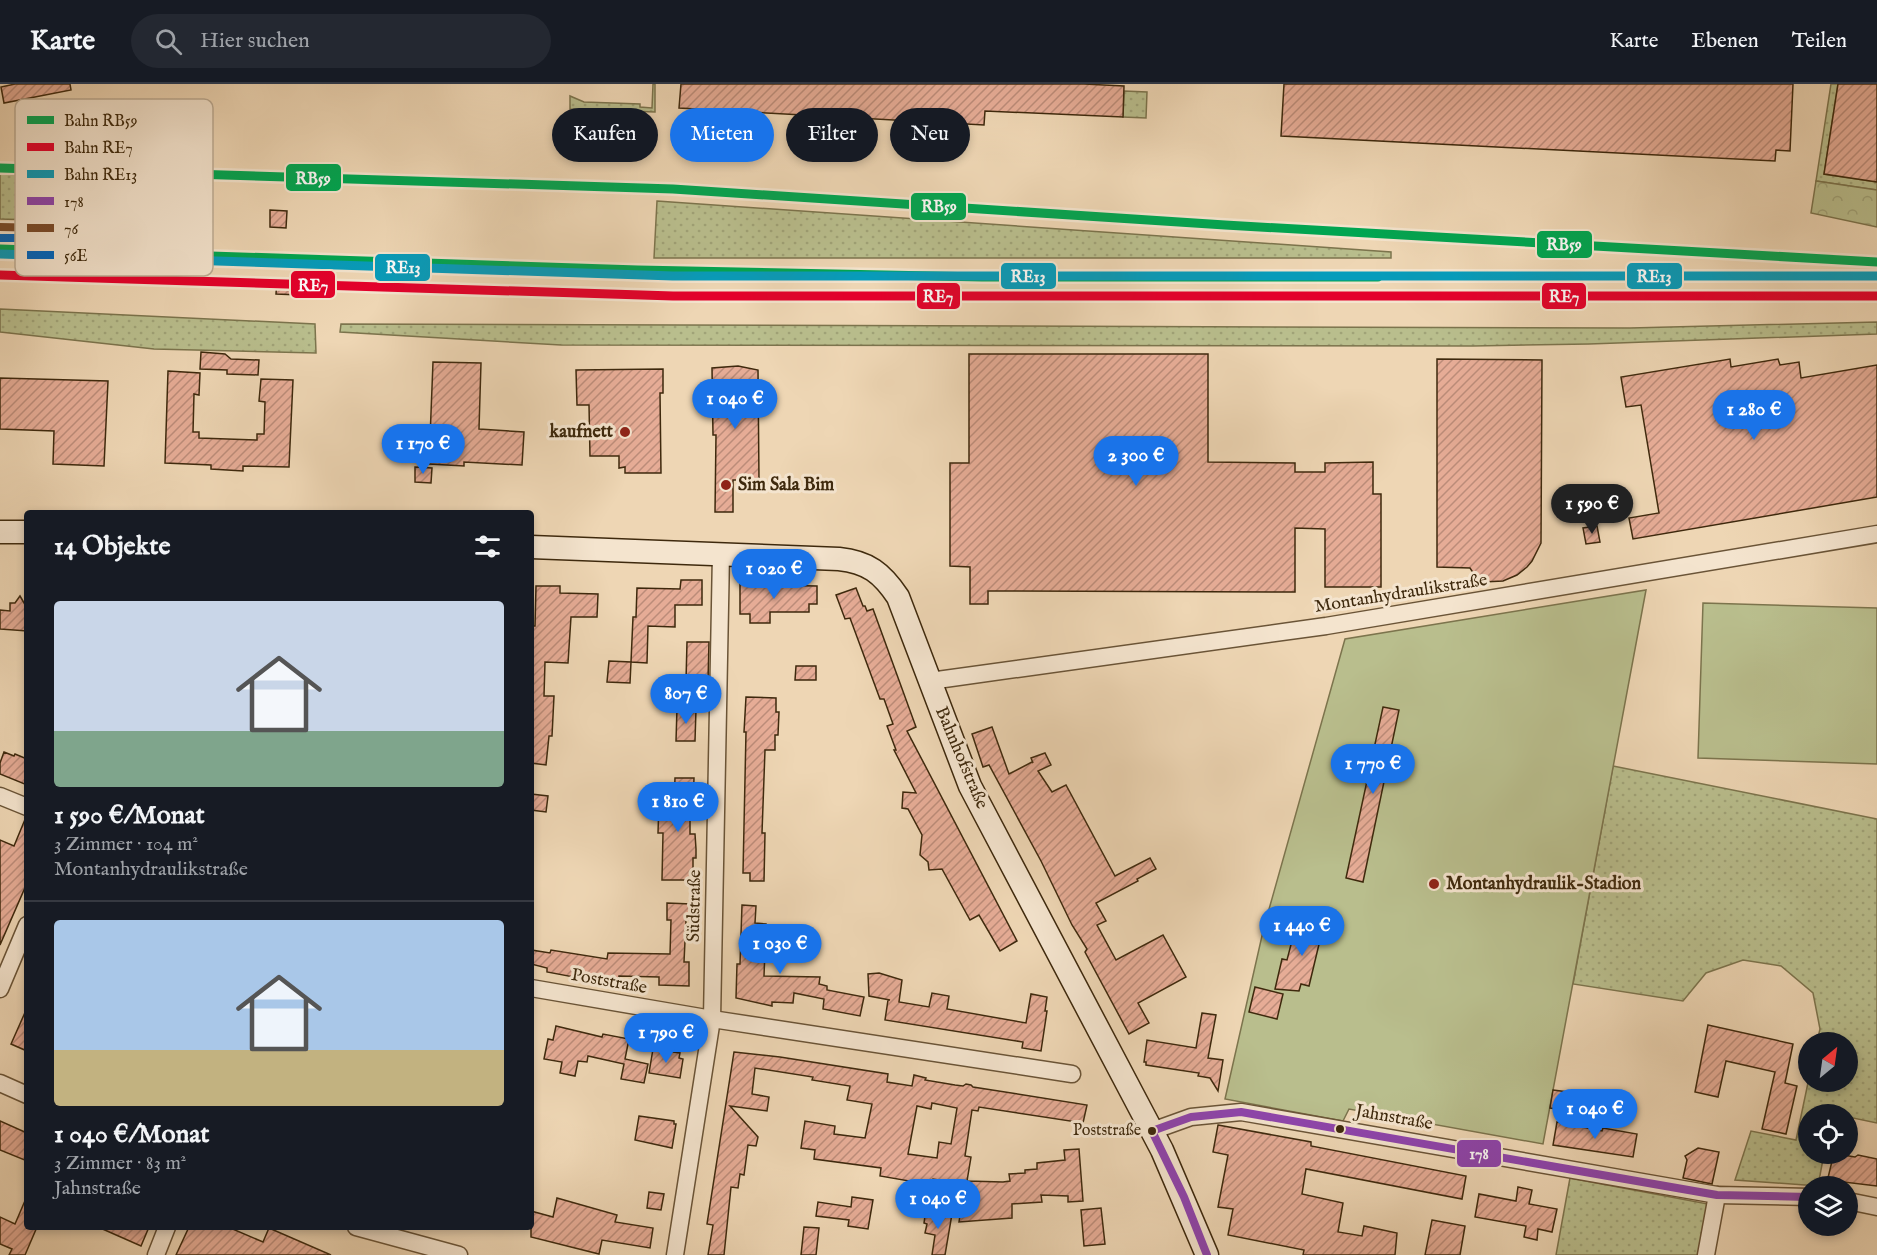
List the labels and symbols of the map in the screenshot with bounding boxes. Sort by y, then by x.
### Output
legend [15,99,213,276]
text: Bahn RB59 [64,112,138,132]
text: Bahn RE7 [64,139,133,159]
line badge: RB59 [285,163,342,192]
text: Bahn RE13 [64,166,137,186]
text: RB59 [295,170,331,190]
line badge: RB59 [910,192,967,221]
text: 178 [64,193,84,213]
text: RB59 [921,198,957,218]
text: 76 [64,220,78,240]
line badge: RB59 [1536,230,1593,259]
text: RB59 [1546,236,1582,256]
text: 56E [64,247,88,267]
line badge: RE13 [374,253,431,282]
text: RE13 [385,259,421,279]
line badge: RE13 [1000,262,1057,290]
line badge: RE13 [1626,262,1683,290]
text: RE13 [1010,268,1046,288]
text: RE13 [1636,268,1672,288]
line badge: RE7 [290,270,336,299]
text: RE7 [298,277,328,297]
line badge: RE7 [916,282,961,310]
line badge: RE7 [1541,282,1587,310]
text: RE7 [923,288,953,308]
text: RE7 [1549,288,1579,308]
pin: 1 040 € [680,379,790,430]
pin: 1 280 € [1699,390,1809,441]
place label: kaufnett [549,421,614,444]
pin: 1 170 € [368,424,478,475]
marker: kaufnett [618,425,632,439]
pin: 2 300 € [1081,436,1191,487]
place label: Sim Sala Bim [738,474,834,497]
marker: Sim Sala Bim [719,478,733,492]
pin: 1 590 € [1537,484,1647,535]
pin: 1 020 € [719,549,829,600]
street label: Montanhydraulikstraße [1313,569,1489,619]
pin: 807 € [644,674,728,725]
street label: Bahnhofstraße [929,703,993,813]
pin: 1 770 € [1318,744,1428,795]
pin: 1 810 € [623,782,733,833]
street label: Südstraße [683,870,707,942]
place label: Montanhydraulik-Stadion [1446,873,1642,896]
marker: Montanhydraulik-Stadion [1427,877,1441,891]
pin: 1 440 € [1247,906,1357,957]
pin: 1 030 € [725,924,835,975]
street label: Poststraße [569,964,649,1000]
pin: 1 790 € [611,1013,721,1064]
north arrow [1798,1032,1858,1092]
pin: 1 040 € [1540,1089,1650,1140]
street label: Jahnstraße [1351,1100,1435,1136]
place label: Poststraße [1073,1121,1141,1141]
unlabelled marker [1334,1123,1346,1135]
marker: Poststraße [1146,1125,1158,1137]
line badge: 178 [1456,1139,1502,1168]
text: 178 [1469,1145,1489,1165]
pin: 1 040 € [883,1179,993,1230]

